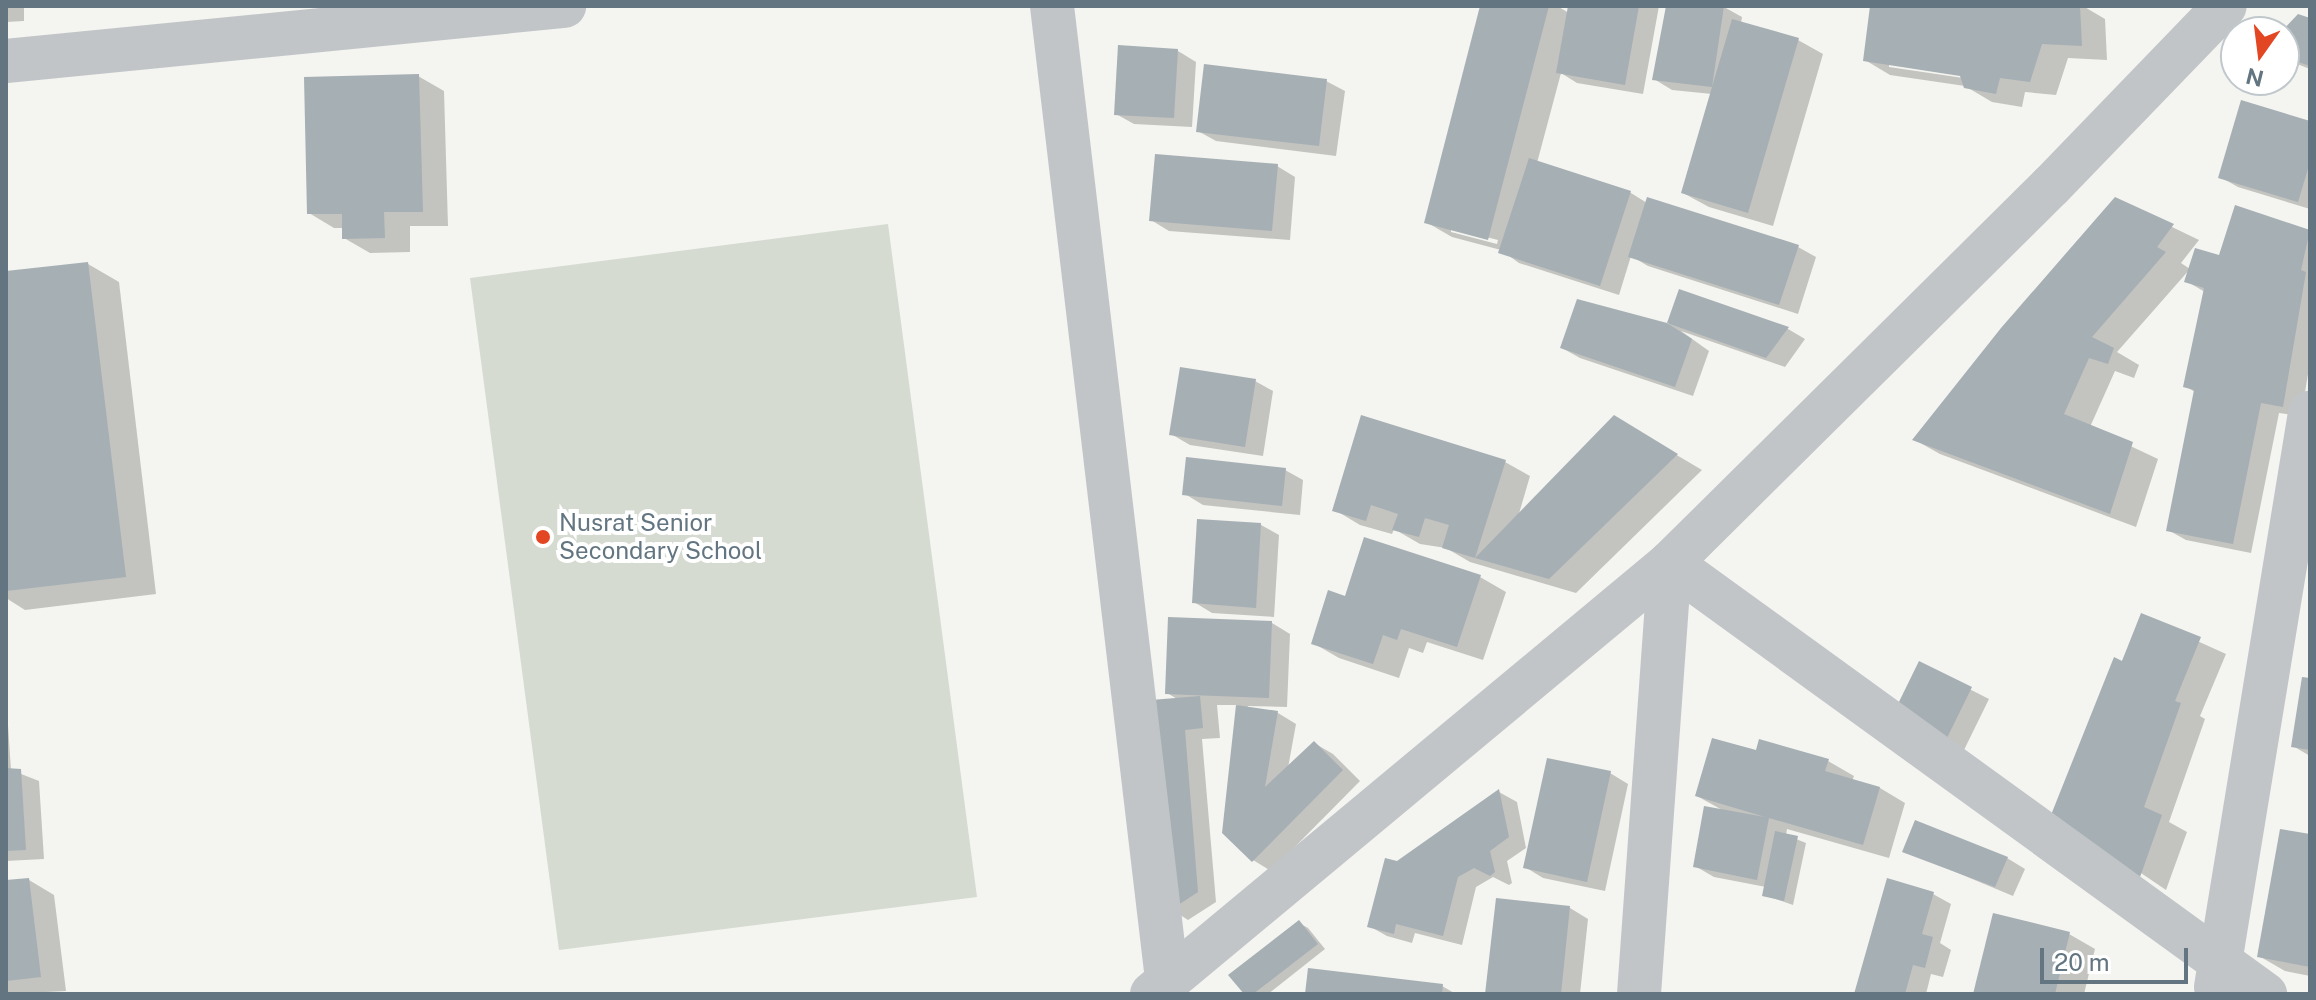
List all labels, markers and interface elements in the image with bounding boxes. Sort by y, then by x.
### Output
north arrow [2220,16,2300,96]
text: N [2243,63,2266,92]
place label: Nusrat Senior Secondary School [559,509,762,565]
marker: Nusrat Senior Secondary School [534,528,552,546]
scale bar [2044,932,2192,982]
text: 20 m [2054,948,2110,976]

